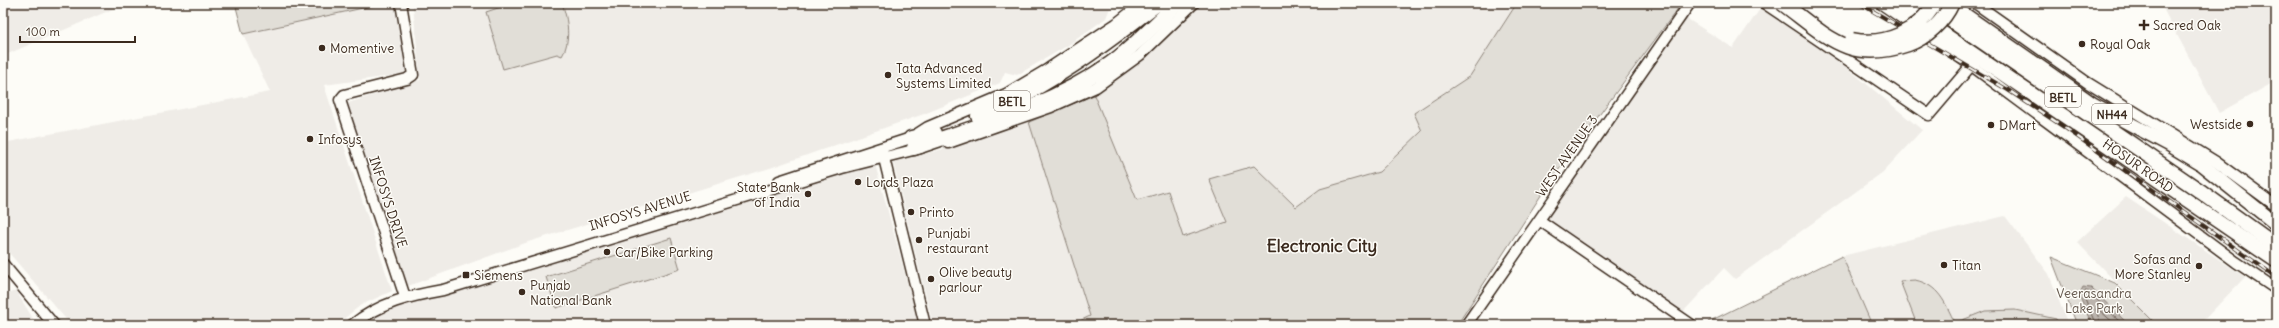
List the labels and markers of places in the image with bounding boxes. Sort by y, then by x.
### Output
place label: Sacred Oak [2153,17,2221,34]
marker: Sacred Oak [2138,19,2150,31]
place label: Royal Oak [2090,36,2151,53]
marker: Royal Oak [2077,39,2087,49]
place label: Momentive [330,40,394,57]
marker: Momentive [317,43,327,53]
place label: Tata Advanced Systems Limited [896,60,992,92]
marker: Tata Advanced Systems Limited [883,70,893,80]
place label: Westside [2190,116,2242,133]
place label: DMart [1999,117,2036,134]
marker: Westside [2245,119,2255,129]
marker: DMart [1986,120,1996,130]
place label: Infosys [318,131,362,148]
marker: Infosys [305,134,315,144]
place label: Lords Plaza [866,174,934,191]
marker: Lords Plaza [853,177,863,187]
place label: State Bank of India [737,179,800,211]
marker: State Bank of India [803,189,813,199]
place label: Printo [919,204,954,221]
marker: Printo [906,207,916,217]
place label: Punjabi restaurant [927,225,989,257]
marker: Punjabi restaurant [914,235,924,245]
place label: Car/Bike Parking [615,244,713,261]
marker: Car/Bike Parking [602,247,612,257]
place label: Sofas and More Stanley [2115,251,2191,283]
place label: Titan [1952,257,1982,274]
marker: Titan [1939,260,1949,270]
marker: Sofas and More Stanley [2194,261,2204,271]
place label: Olive beauty parlour [939,264,1012,296]
place label: Siemens [474,267,523,284]
marker: Siemens [461,270,471,280]
marker: Olive beauty parlour [926,274,936,284]
place label: Punjab National Bank [530,277,612,309]
marker: Punjab National Bank [517,287,527,297]

